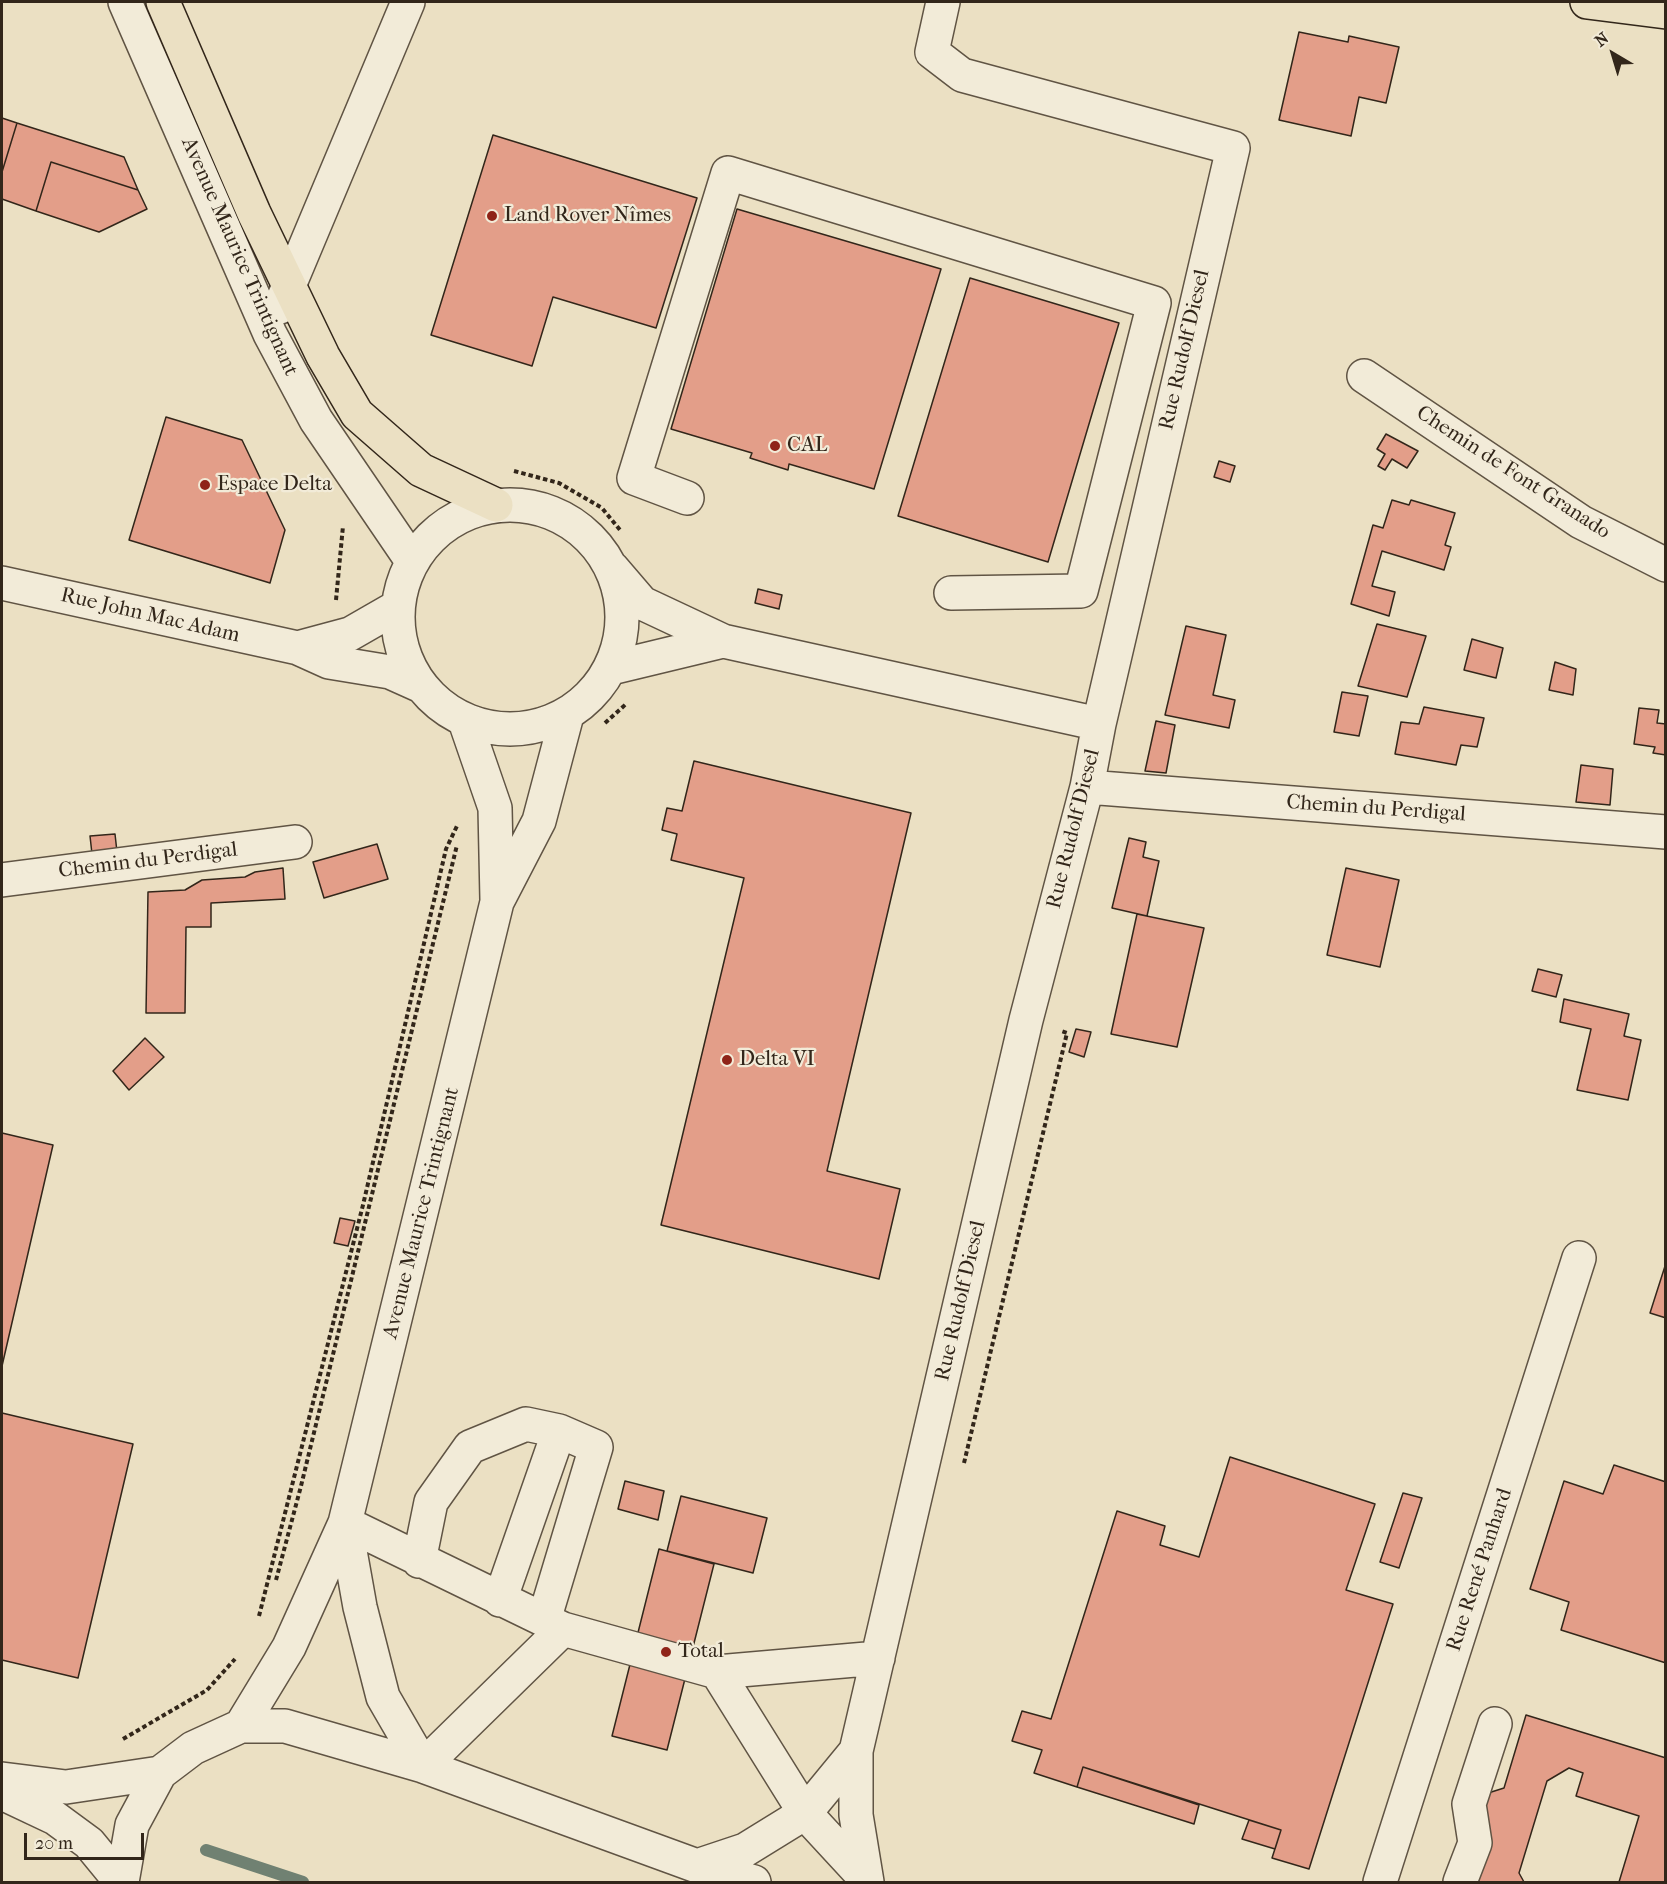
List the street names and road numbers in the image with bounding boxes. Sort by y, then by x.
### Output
street label: Avenue Maurice Trintignant [175,134,303,380]
street label: Rue Rudolf Diesel [1154,267,1216,433]
street label: Chemin de Font Granado [1411,401,1615,545]
street label: Rue John Mac Adam [58,583,242,649]
street label: Rue Rudolf Diesel [1042,747,1106,911]
street label: Chemin du Perdigal [1285,790,1467,828]
street label: Chemin du Perdigal [57,838,239,884]
street label: Avenue Maurice Trintignant [379,1085,465,1341]
street label: Rue Rudolf Diesel [930,1218,992,1384]
street label: Rue René Panhard [1442,1485,1518,1655]

